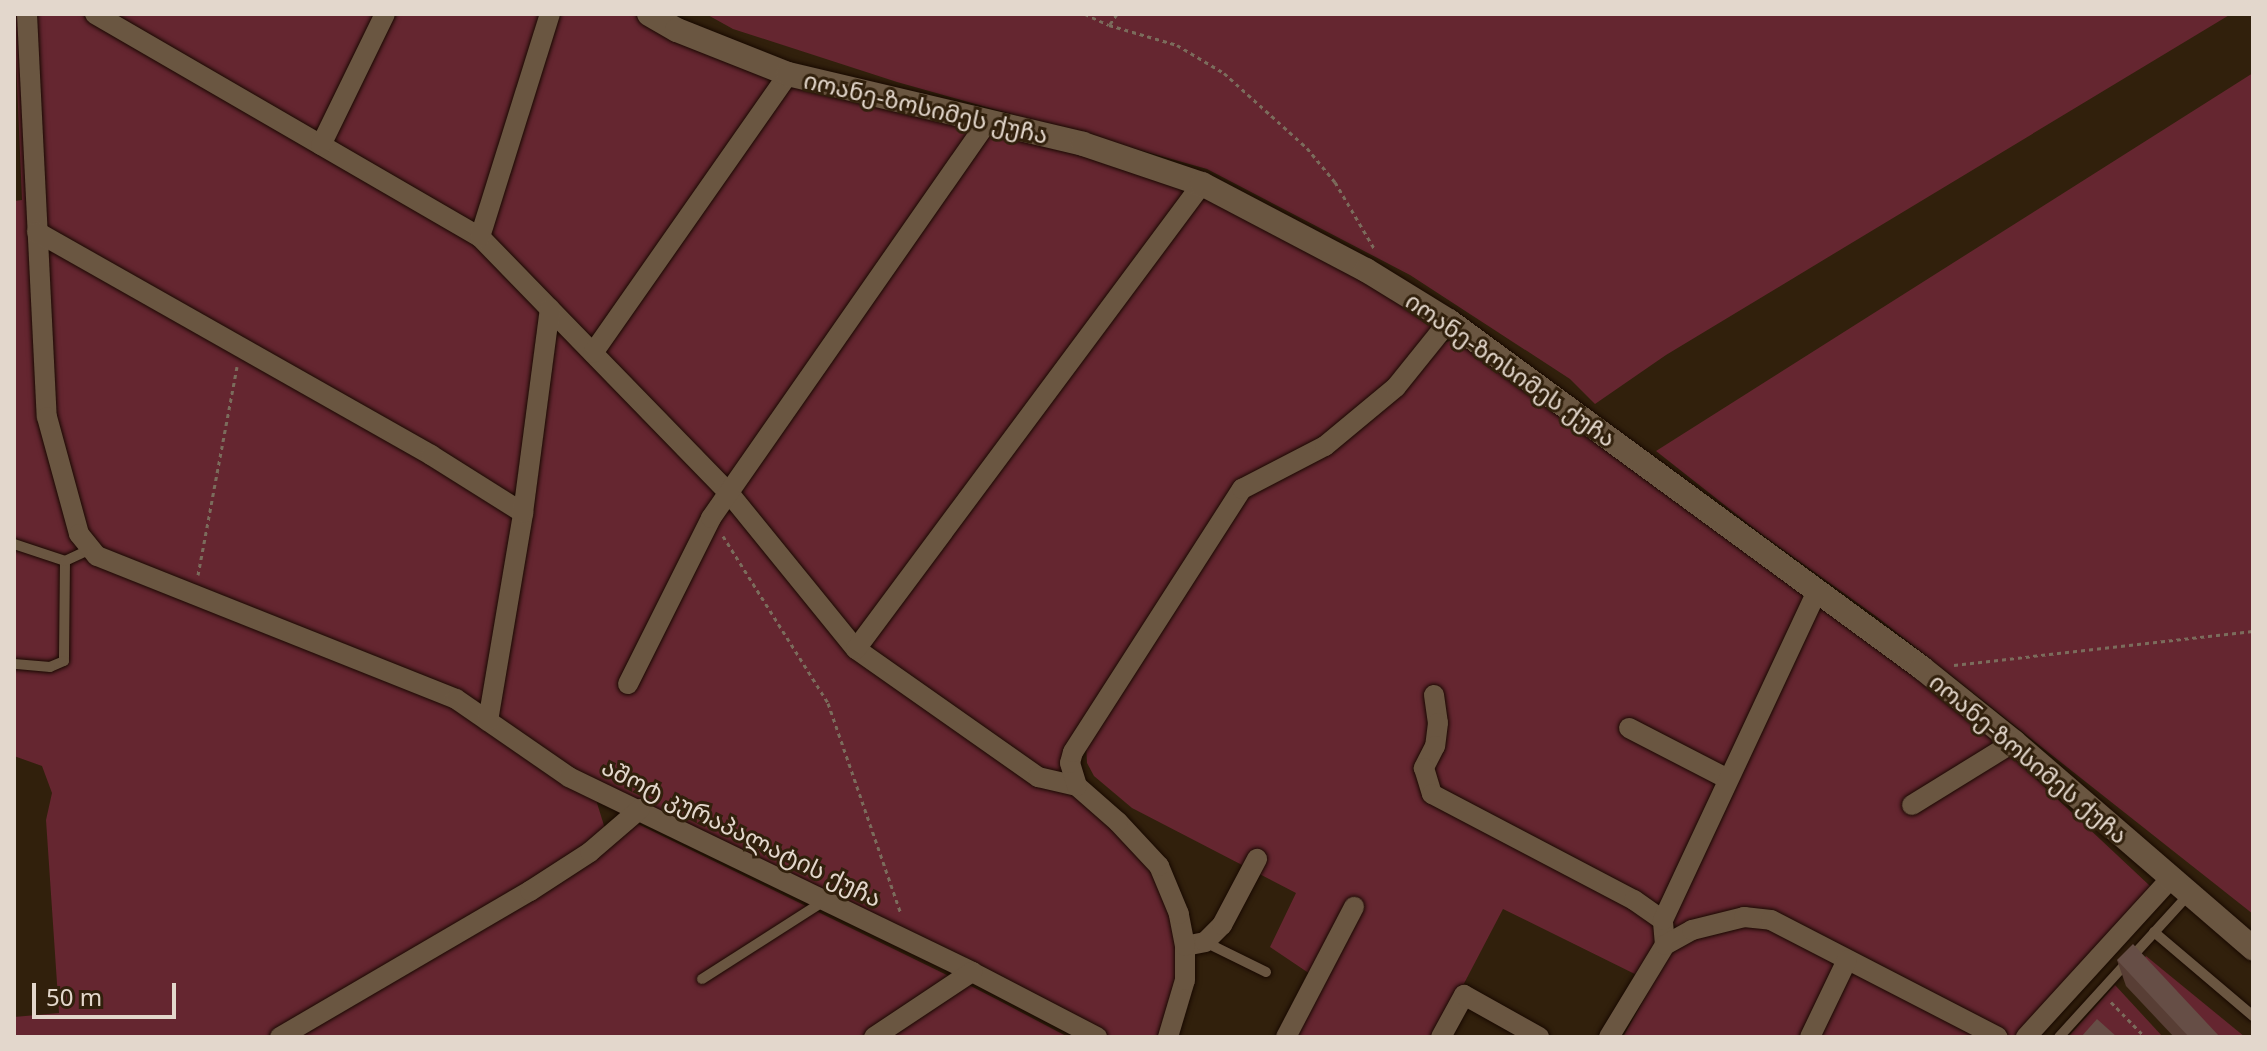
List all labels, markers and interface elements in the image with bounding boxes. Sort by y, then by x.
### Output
street label: იოანე-ზოსიმეს ქუჩა [801,65,1051,149]
street label: იოანე-ზოსიმეს ქუჩა [1401,286,1621,452]
street label: იოანე-ზოსიმეს ქუჩა [1924,667,2134,849]
street label: აშოტ კურაპალატის ქუჩა [597,752,887,912]
scale bar [36,967,180,1017]
text: 50 m [46,980,102,1013]

